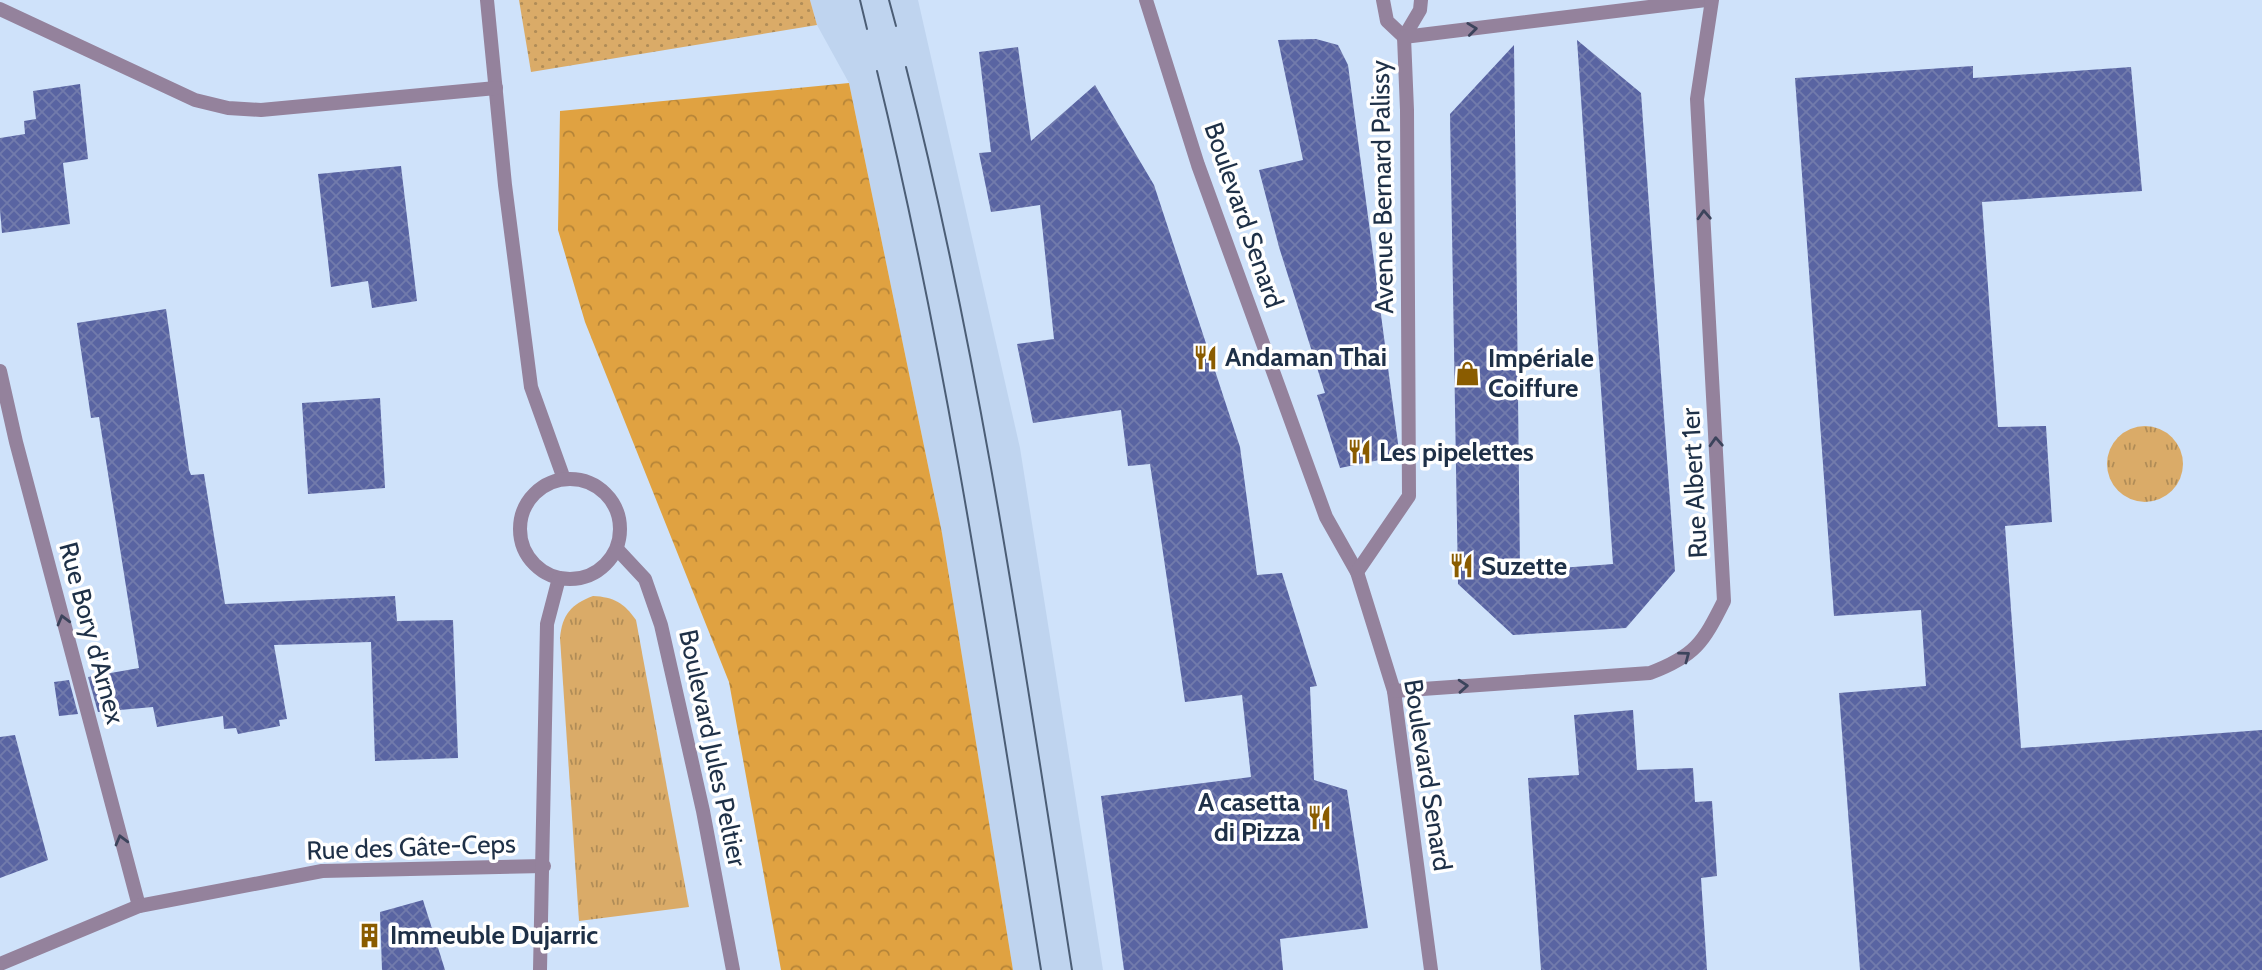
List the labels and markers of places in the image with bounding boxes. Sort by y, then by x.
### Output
place label: Andaman Thai [1225,341,1387,373]
place label: Impériale Coiffure [1488,342,1594,404]
restaurant icon: Andaman Thai [1191,343,1219,371]
shop icon: Impériale Coiffure [1454,359,1482,387]
place label: Les pipelettes [1379,436,1534,468]
restaurant icon: Les pipelettes [1345,438,1373,466]
place label: Suzette [1481,550,1567,582]
restaurant icon: Suzette [1447,552,1475,580]
place label: A casetta di Pizza [1198,786,1300,848]
restaurant icon: A casetta di Pizza [1306,803,1334,831]
place label: Immeuble Dujarric [390,919,598,951]
building icon: Immeuble Dujarric [356,921,384,949]

